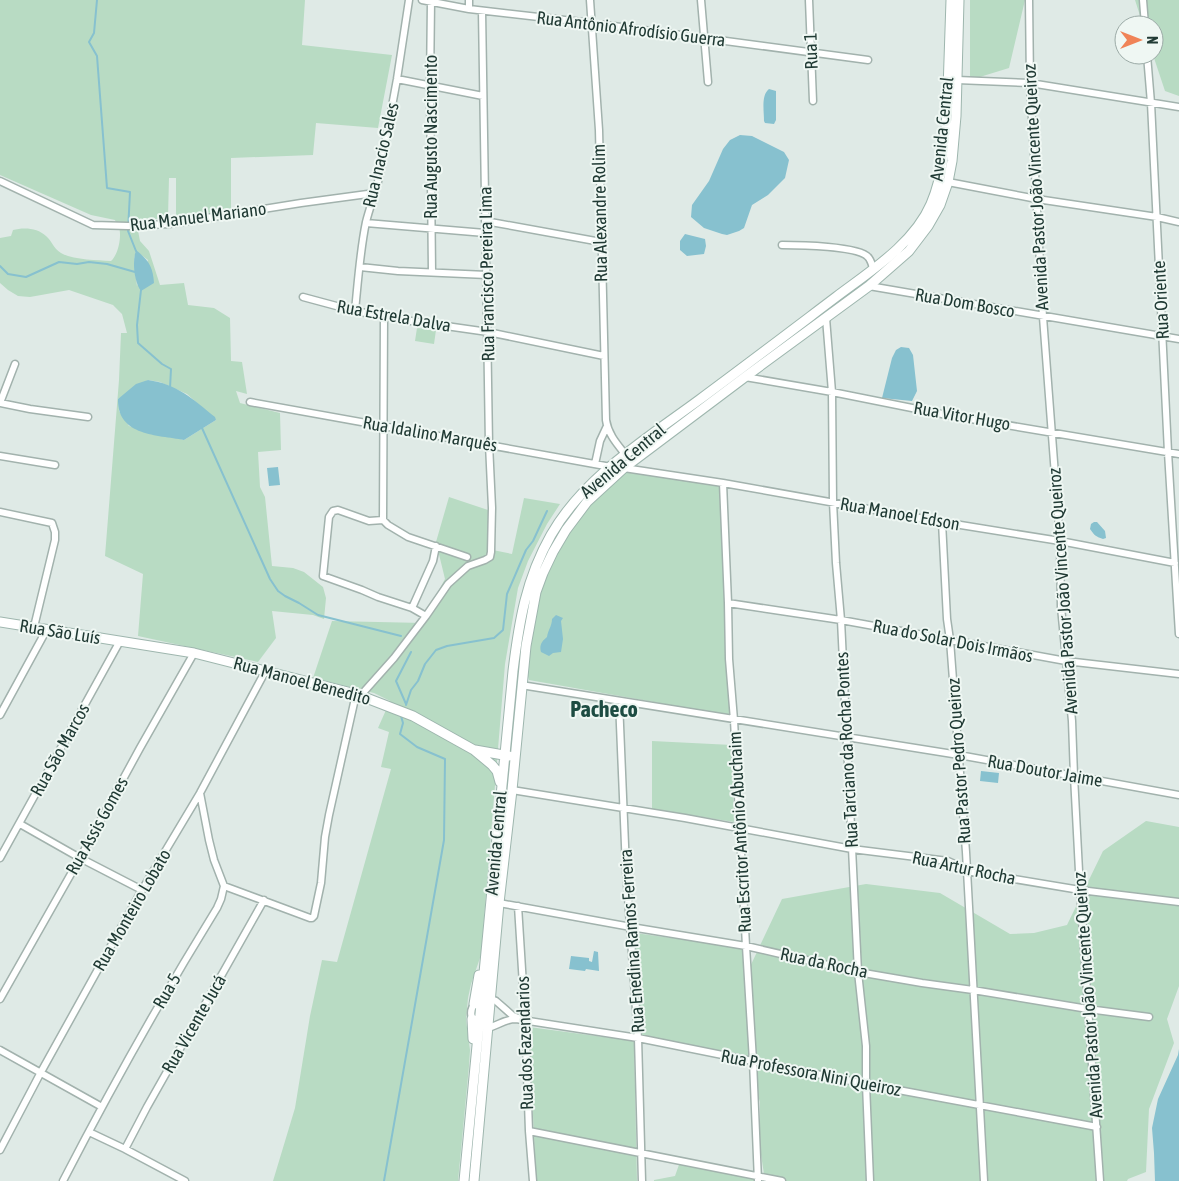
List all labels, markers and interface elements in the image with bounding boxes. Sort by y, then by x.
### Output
street label: Rua Antônio Afrodísio Guerra [535,7,727,51]
north arrow [1114,15,1164,65]
street label: Rua 1 [799,32,822,70]
text: N [1144,36,1160,44]
street label: Rua Augusto Nascimento [420,55,441,219]
street label: Avenida Pastor João Vincente Queiroz [1019,63,1052,311]
street label: Avenida Central [926,76,957,182]
street label: Rua Inacio Sales [358,100,403,209]
street label: Rua Alexandre Rolim [588,144,611,282]
street label: Rua Francisco Pereira Lima [474,186,499,362]
street label: Rua Manuel Mariano [129,198,267,235]
street label: Rua Oriente [1148,260,1173,340]
street label: Rua Dom Bosco [914,283,1017,322]
street label: Rua Estrela Dalva [335,295,453,336]
street label: Rua Vitor Hugo [912,397,1012,434]
street label: Rua Idalino Marquês [361,411,499,456]
street label: Avenida Central [576,419,670,502]
street label: Avenida Pastor João Vincente Queiroz [1043,467,1082,715]
street label: Rua Manoel Edson [839,493,962,534]
street label: Rua São Luís [18,615,102,648]
street label: Rua do Solar Dois Irmãos [871,615,1035,666]
street label: Rua Manoel Benedito [231,652,373,709]
street label: Rua Tarciano da Rocha Pontes [831,652,862,848]
street label: Rua Pastor Pedro Queiroz [942,677,975,845]
district label: Pacheco [570,696,638,722]
street label: Rua São Marcos [26,700,94,800]
street label: Rua Escritor Antônio Abuchaim [724,731,755,933]
street label: Rua Doutor Jaime [986,750,1104,791]
street label: Rua Assis Gomes [61,773,132,878]
street label: Avenida Central [480,790,511,896]
street label: Rua Monteiro Lobato [88,845,175,974]
street label: Rua Artur Rocha [910,846,1018,889]
street label: Rua Enedina Ramos Ferreira [615,848,648,1034]
street label: Avenida Pastor João Vincente Queiroz [1068,871,1107,1119]
street label: Rua da Rocha [778,943,870,982]
street label: Rua 5 [148,969,185,1012]
street label: Rua Vicente Jucá [157,971,230,1077]
street label: Rua dos Fazendarios [512,976,537,1110]
street label: Rua Professora Nini Queiroz [719,1045,903,1100]

